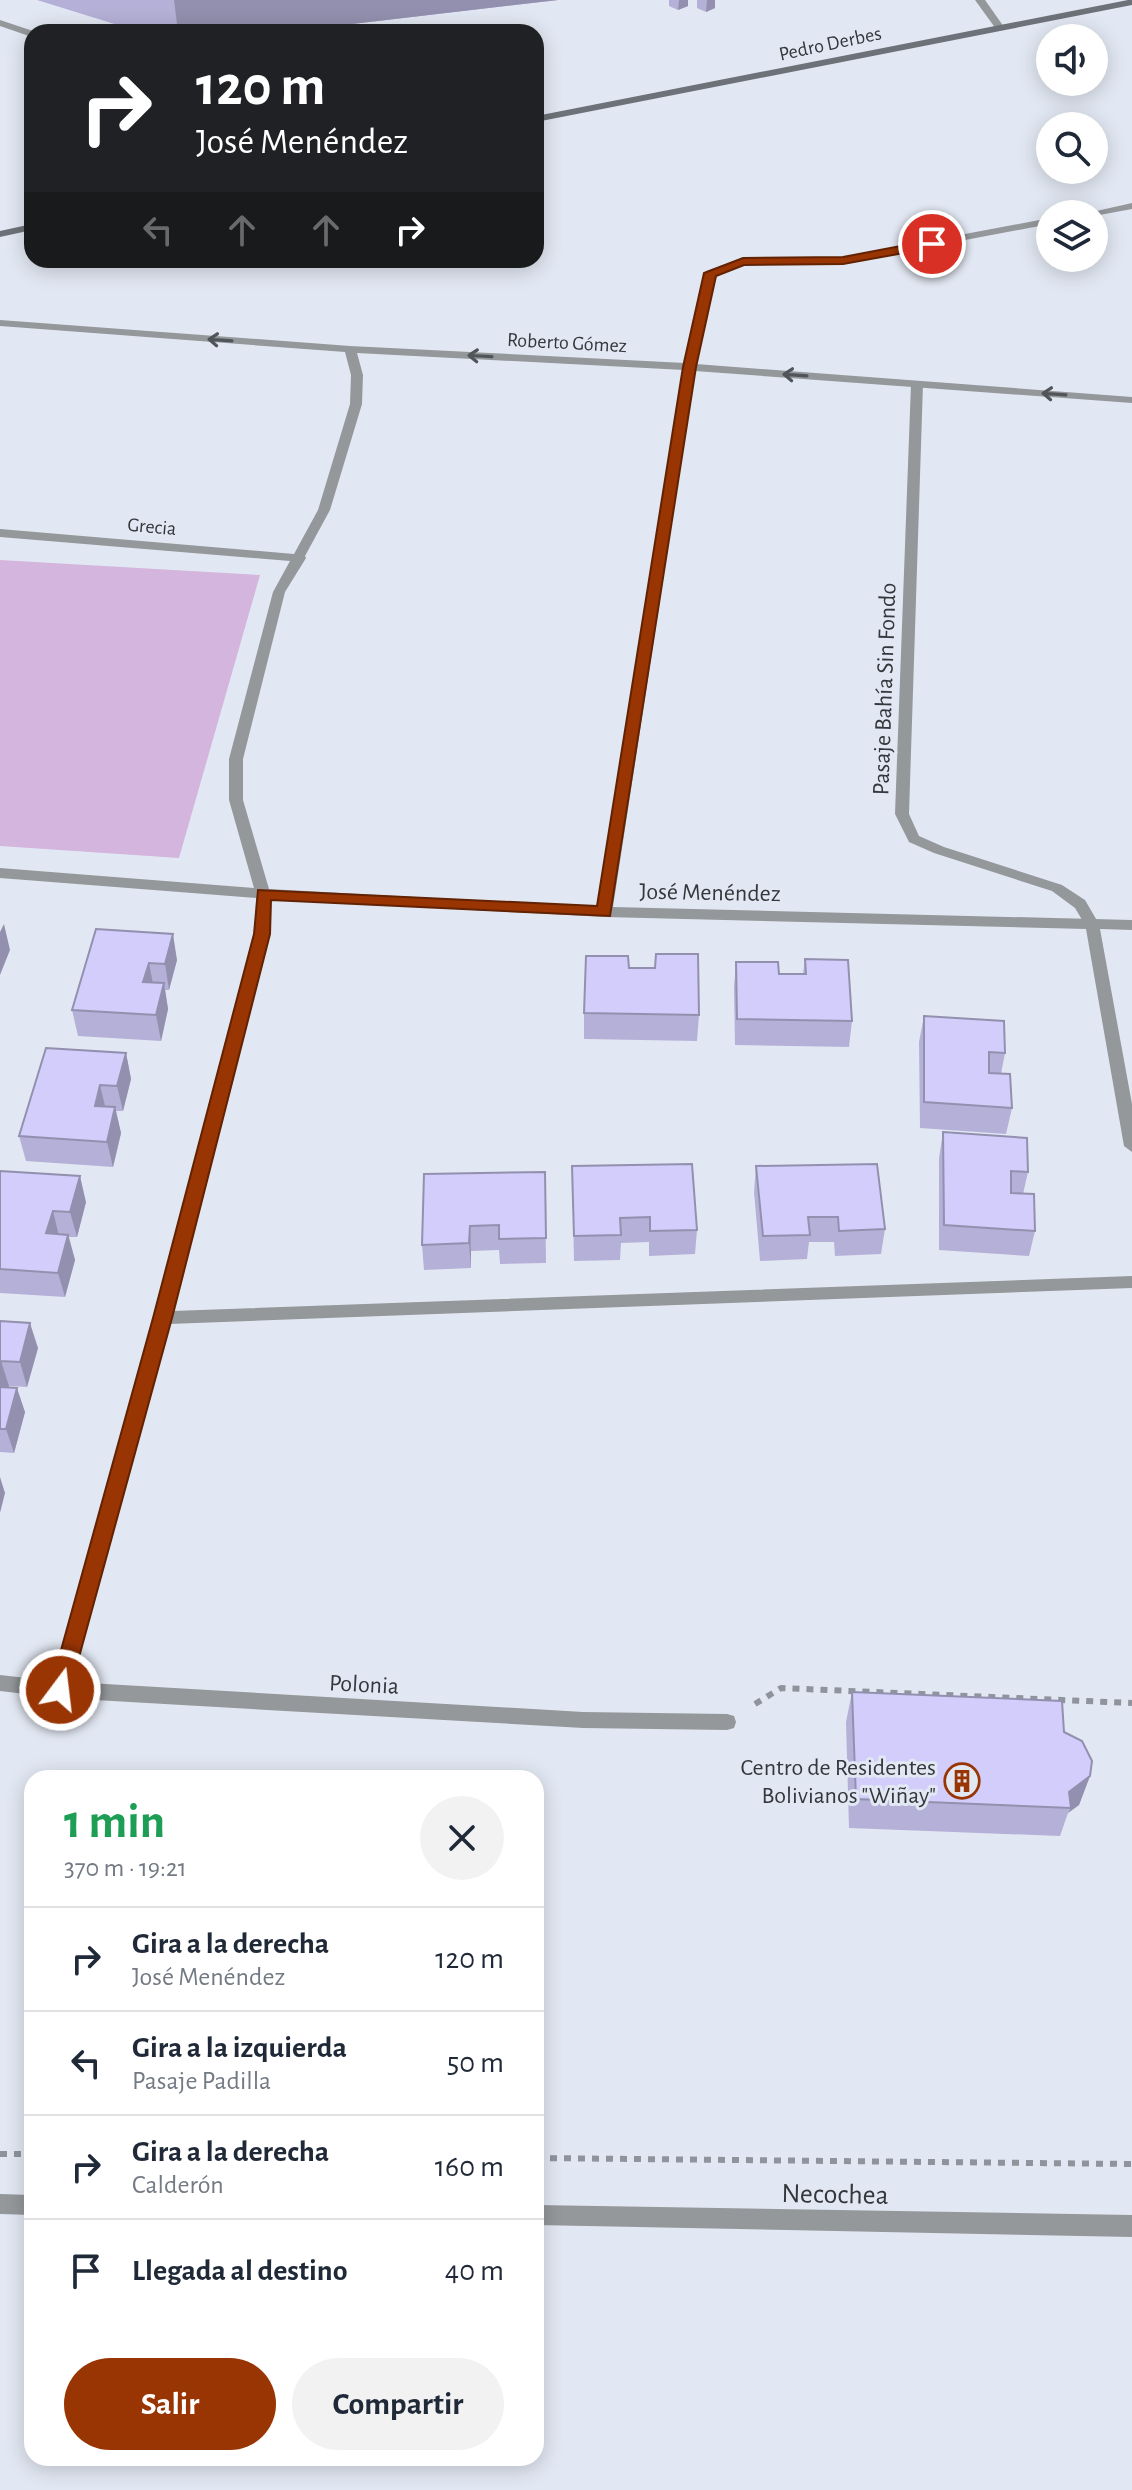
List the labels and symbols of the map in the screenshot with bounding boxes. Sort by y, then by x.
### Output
street label: Pedro Derbes [777,23,883,65]
pin [898,210,966,278]
street label: Roberto Gómez [506,330,627,356]
one-way arrow [207,332,234,347]
one-way arrow [467,348,493,363]
one-way arrow [782,367,809,382]
one-way arrow [1041,386,1068,401]
street label: Grecia [127,515,177,539]
street label: Pasaje Bahía Sin Fondo [869,582,901,796]
street label: José Menéndez [639,880,781,906]
position arrow [18,1648,102,1732]
street label: Polonia [328,1671,400,1699]
place label: Centro de Residentes Bolivianos "Wiñay" [741,1756,936,1808]
building icon: Centro de Residentes Bolivianos "Wiñay" [943,1762,981,1800]
street label: Necochea [781,2180,889,2210]

